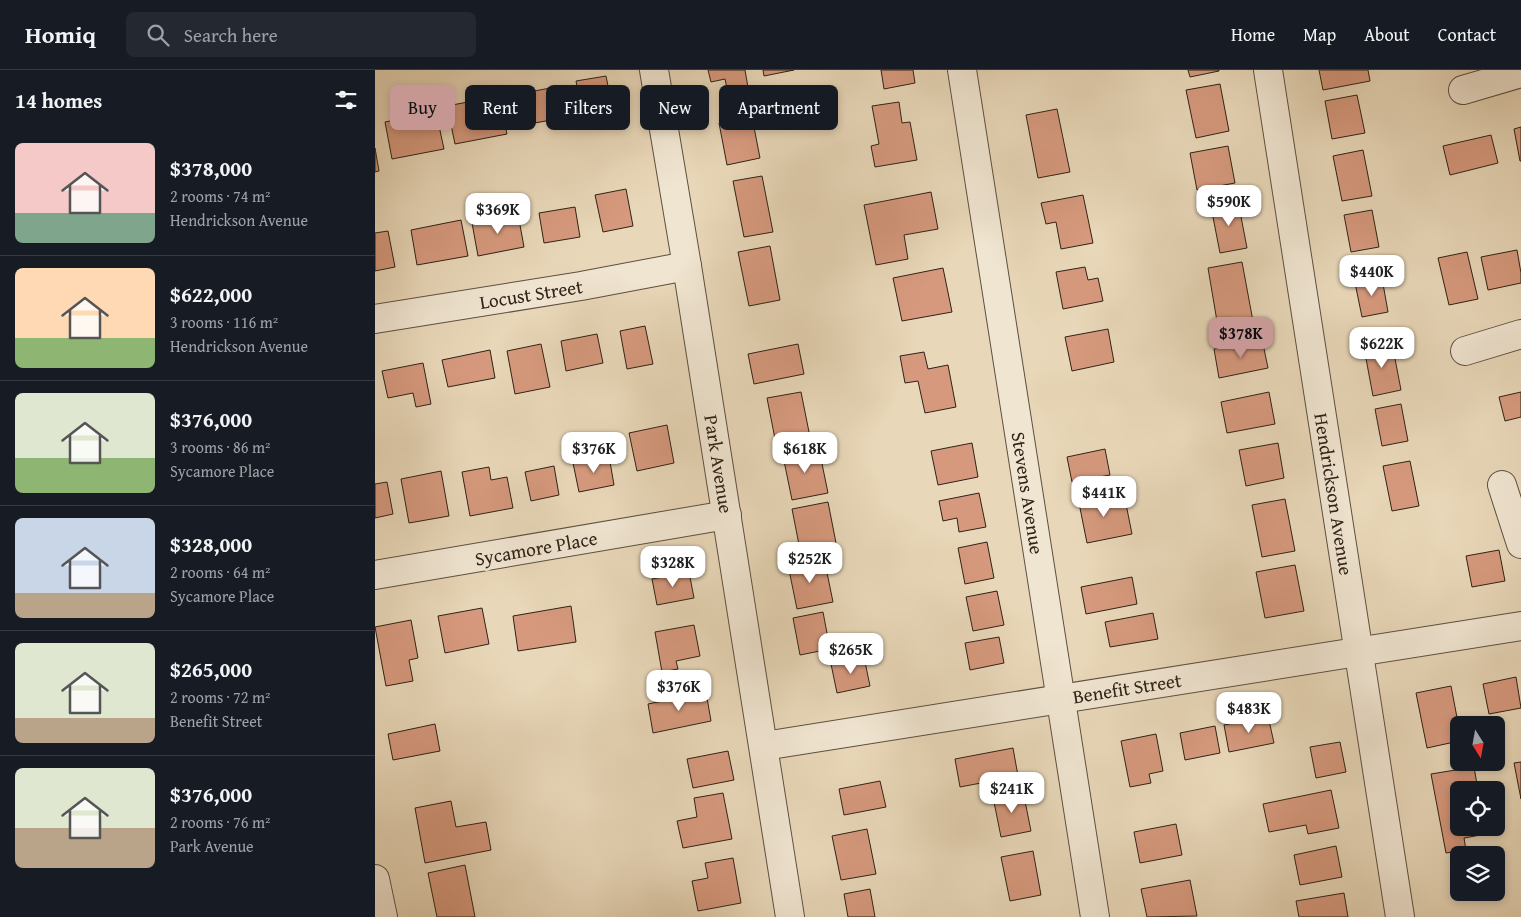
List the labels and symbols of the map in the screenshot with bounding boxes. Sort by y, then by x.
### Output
pin: $590K [1194,184,1264,227]
pin: $369K [463,192,533,235]
pin: $440K [1337,254,1407,297]
street label: Locust Street [477,272,585,316]
pin: $378K [1206,316,1276,359]
pin: $622K [1347,326,1417,369]
street label: Hendrickson Avenue [1307,411,1361,577]
street label: Park Avenue [697,413,741,515]
street label: Stevens Avenue [1005,430,1052,556]
pin: $376K [559,432,629,474]
pin: $618K [770,432,840,474]
pin: $441K [1069,476,1139,518]
street label: Sycamore Place [473,523,600,573]
pin: $252K [775,542,845,584]
pin: $328K [638,546,708,588]
pin: $265K [816,632,886,675]
street label: Benefit Street [1071,666,1184,710]
pin: $376K [644,670,714,712]
pin: $483K [1214,692,1284,734]
north arrow [1450,716,1505,771]
pin: $241K [977,772,1047,814]

